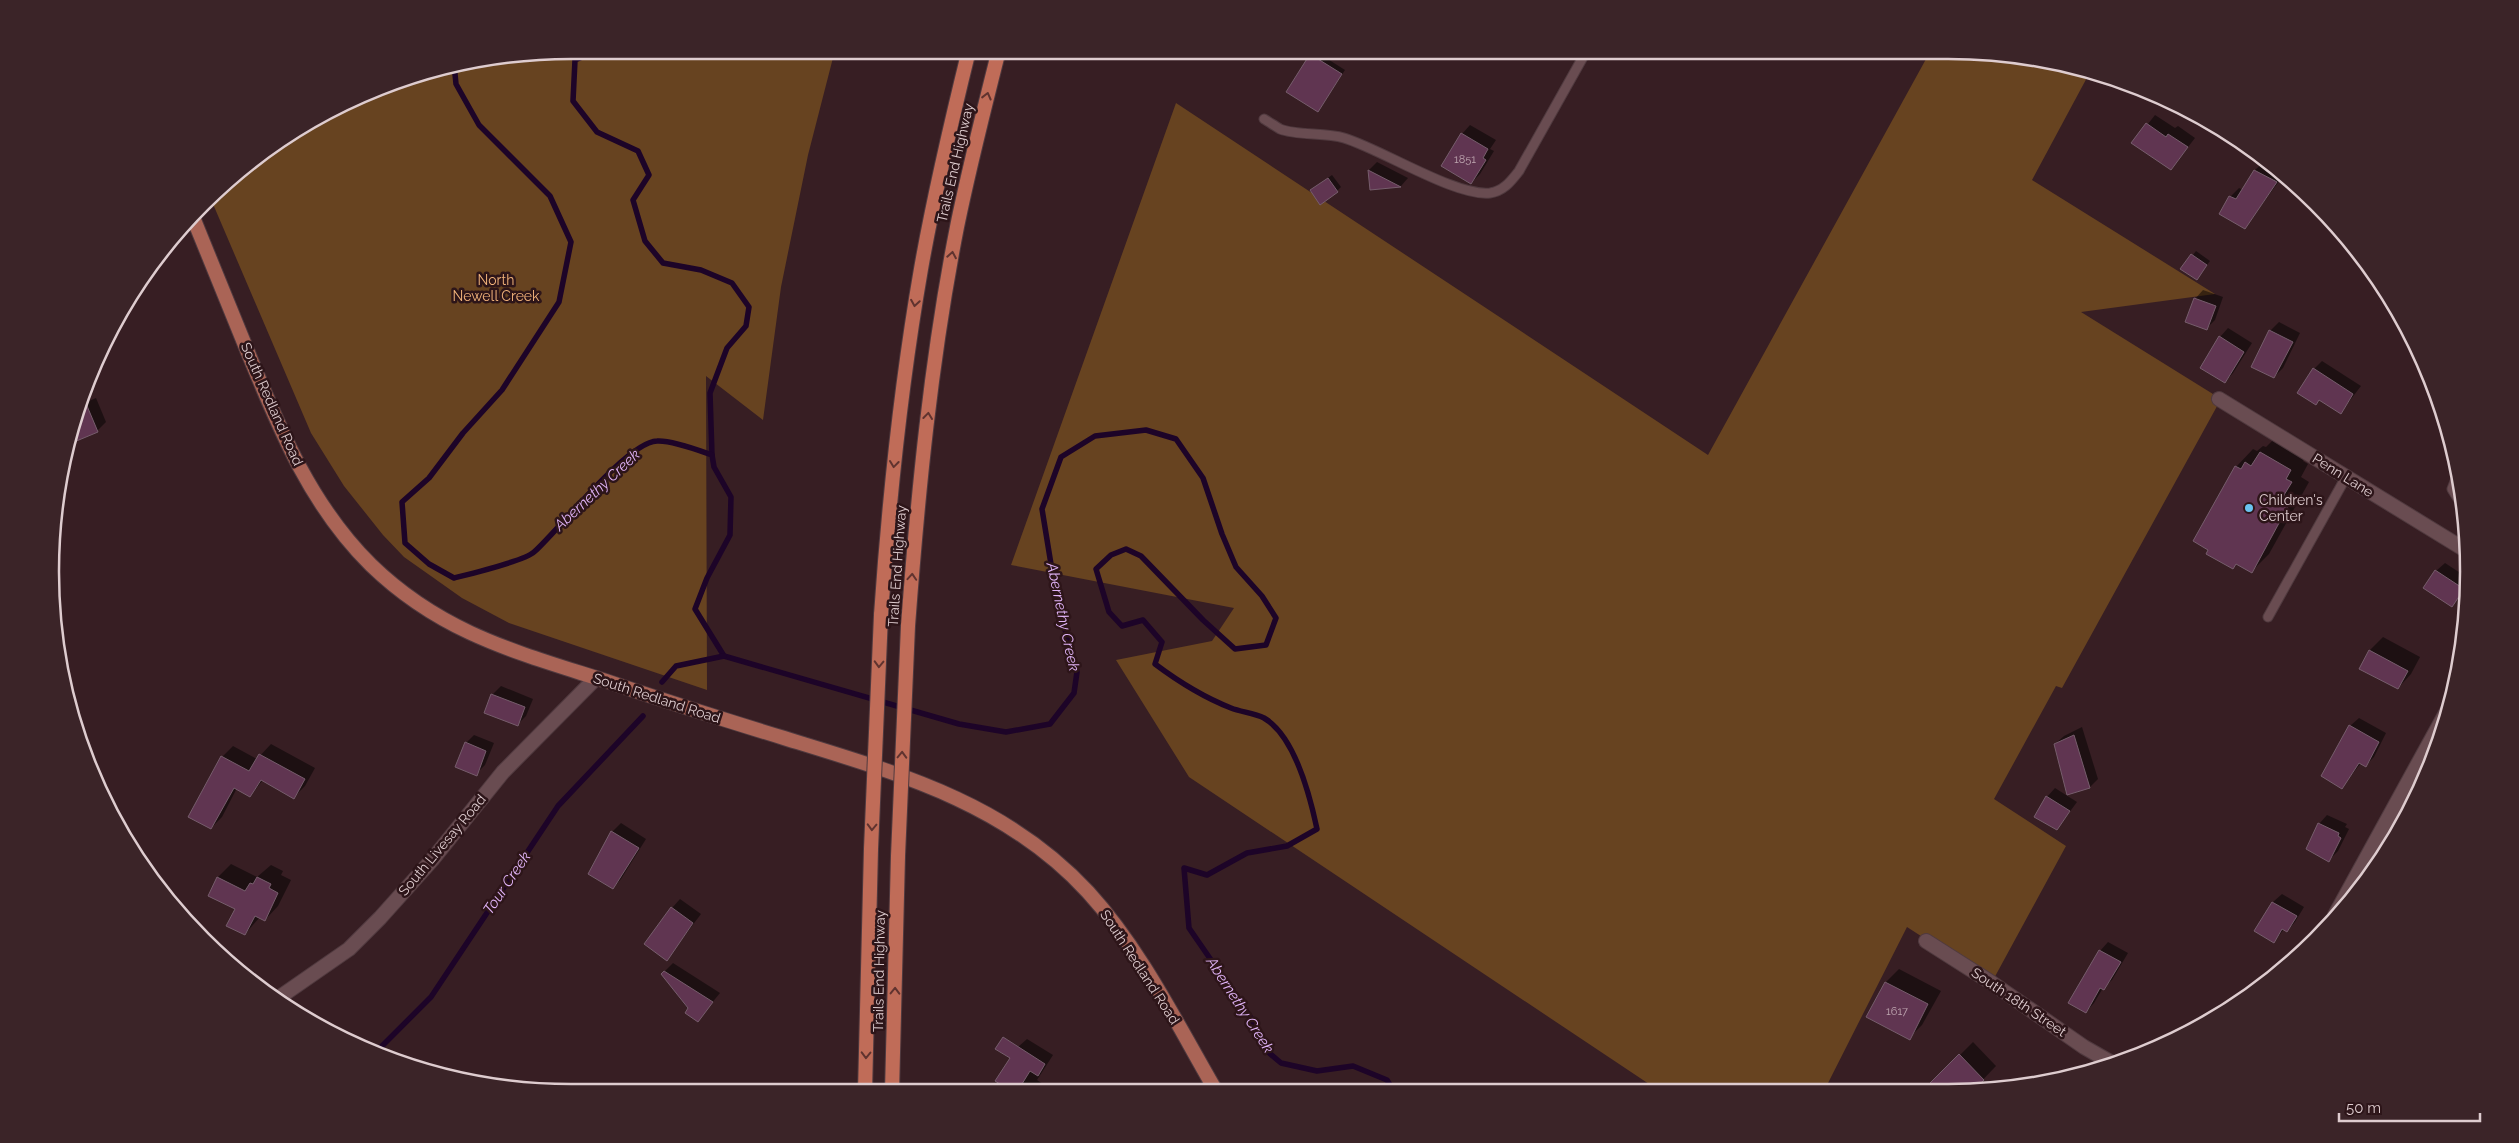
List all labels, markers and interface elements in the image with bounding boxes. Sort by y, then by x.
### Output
one-way arrow [981,92,992,101]
street label: Trails End Highway [933,101,977,224]
house number: 1851 [1454,153,1476,166]
one-way arrow [947,251,957,259]
park label: North Newell Creek [453,272,540,304]
one-way arrow [911,299,921,307]
street label: South Redland Road [238,340,306,468]
one-way arrow [922,411,933,419]
water label: Abernethy Creek [550,446,644,535]
street label: Penn Lane [2310,450,2376,500]
one-way arrow [889,460,900,468]
place label: Children's Center [2259,492,2323,524]
marker: Children's Center [2243,502,2255,514]
street label: Trails End Highway [885,504,909,627]
water label: Abernethy Creek [1042,560,1083,673]
one-way arrow [906,573,917,581]
one-way arrow [873,660,884,668]
street label: South Redland Road [591,670,723,726]
one-way arrow [897,751,908,759]
street label: South Livesay Road [395,791,489,899]
one-way arrow [866,823,877,831]
water label: Tour Creek [479,848,535,918]
street label: South Redland Road [1097,907,1183,1027]
street label: Trails End Highway [870,909,888,1032]
water label: Abernethy Creek [1202,953,1278,1056]
street label: South 18th Street [1968,964,2070,1040]
one-way arrow [890,987,900,994]
house number: 1617 [1886,1005,1908,1018]
one-way arrow [860,1051,871,1059]
scale bar [2339,1090,2480,1122]
text: 50 m [2346,1099,2381,1117]

